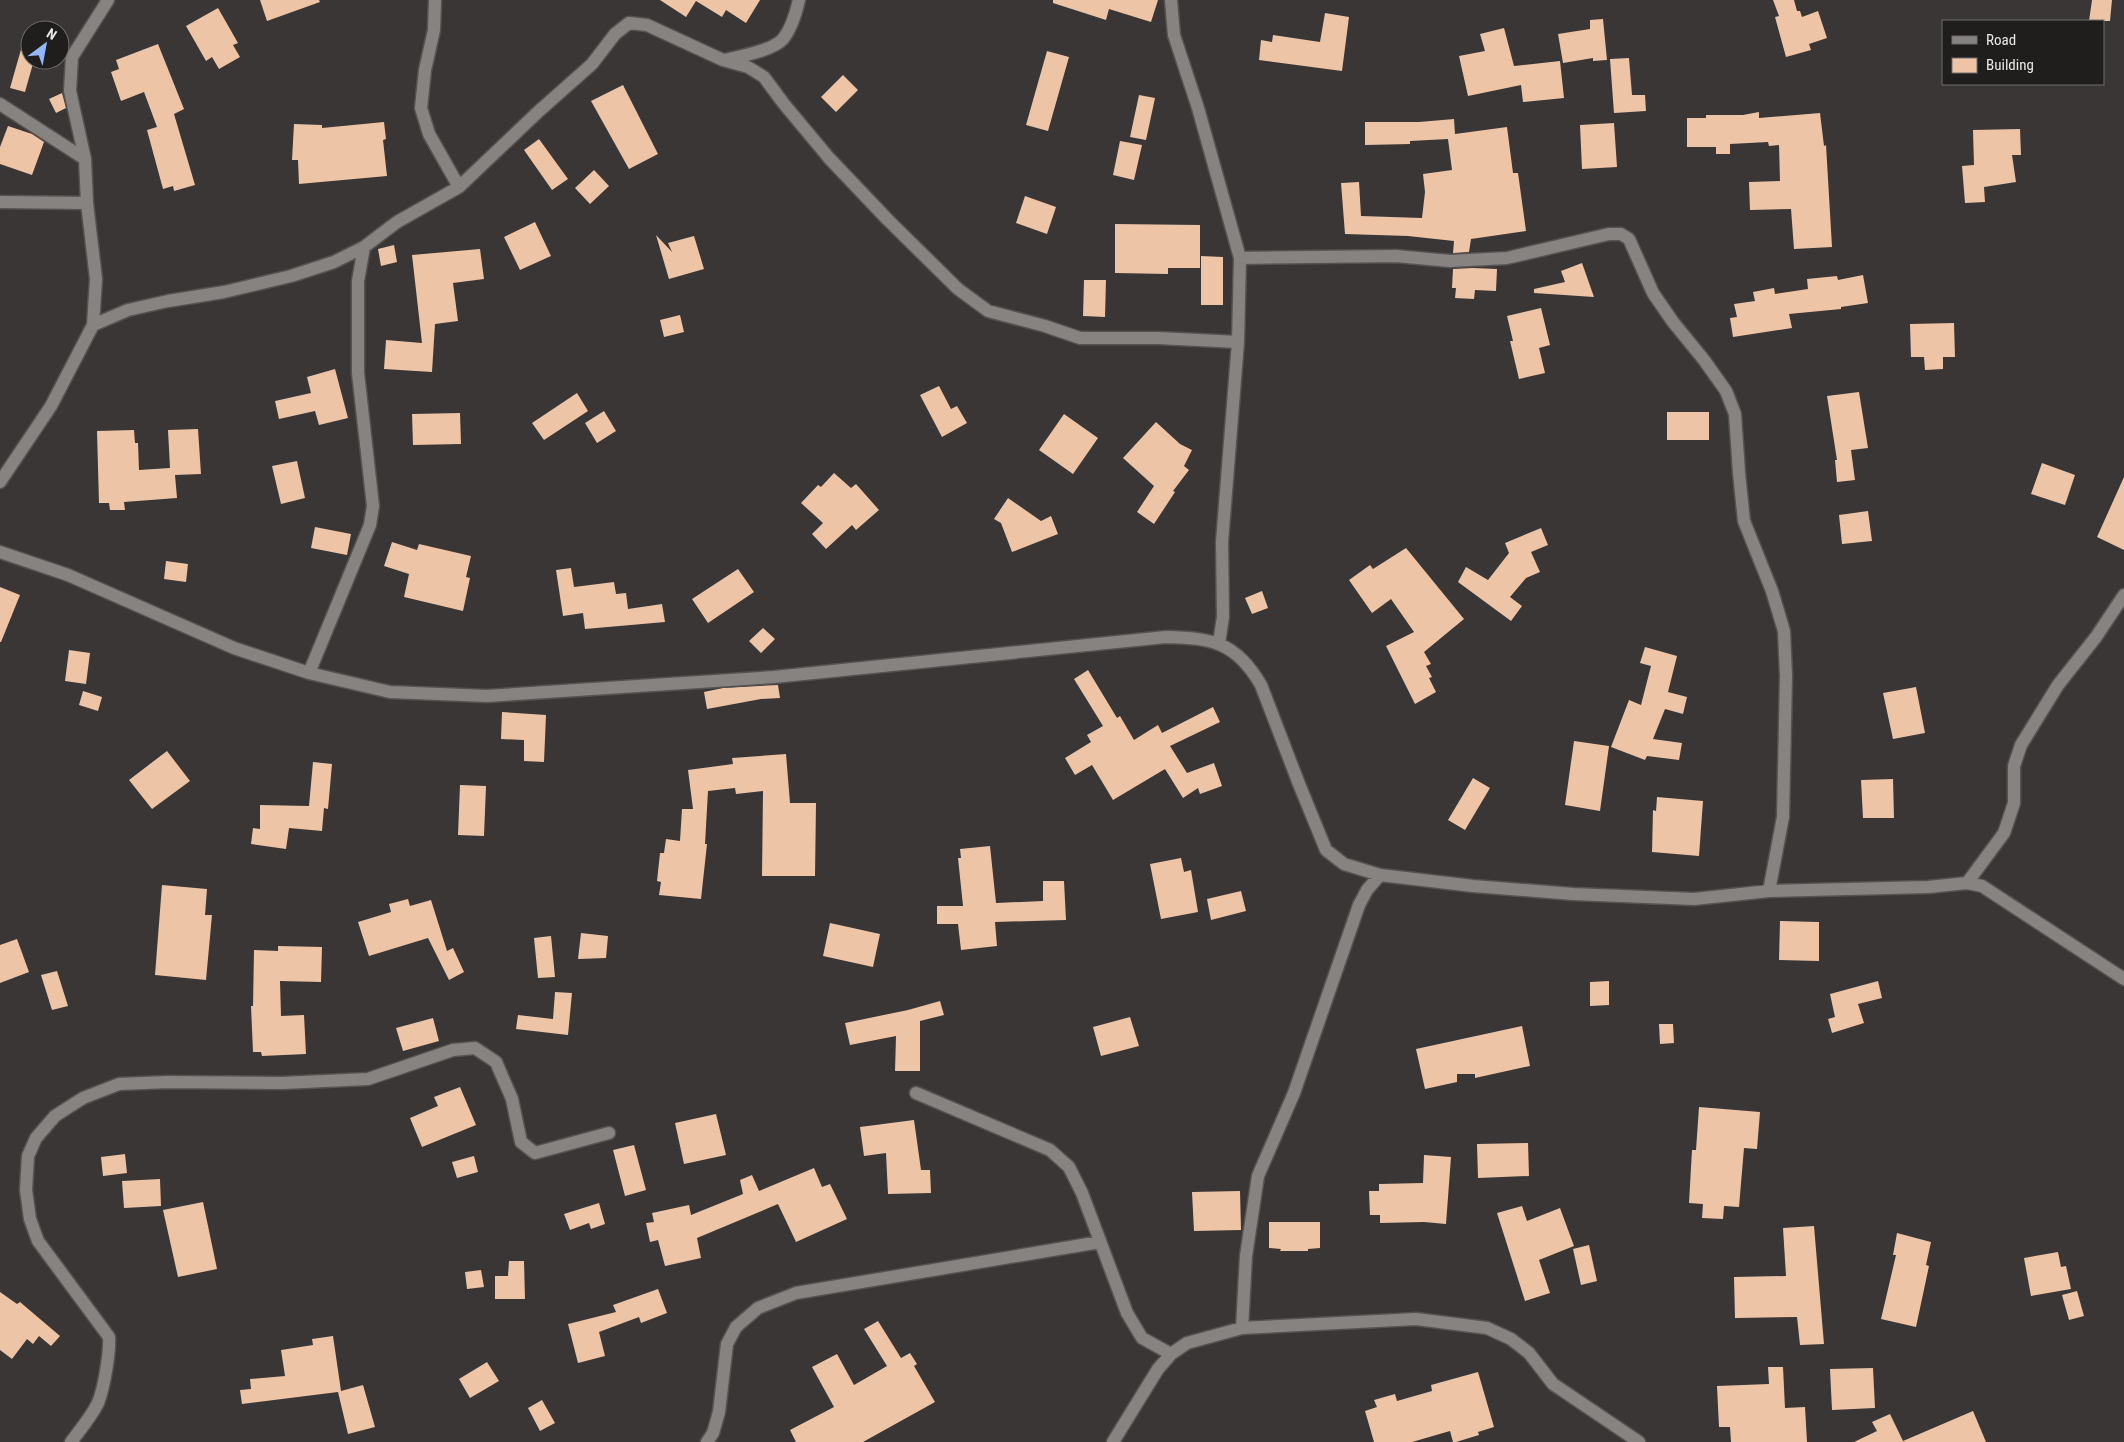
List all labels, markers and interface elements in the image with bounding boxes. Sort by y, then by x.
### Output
north arrow [20,20,70,70]
legend [1942,20,2104,85]
text: N [44,25,60,43]
text: Road [1986,31,2016,49]
text: Building [1986,56,2034,74]

